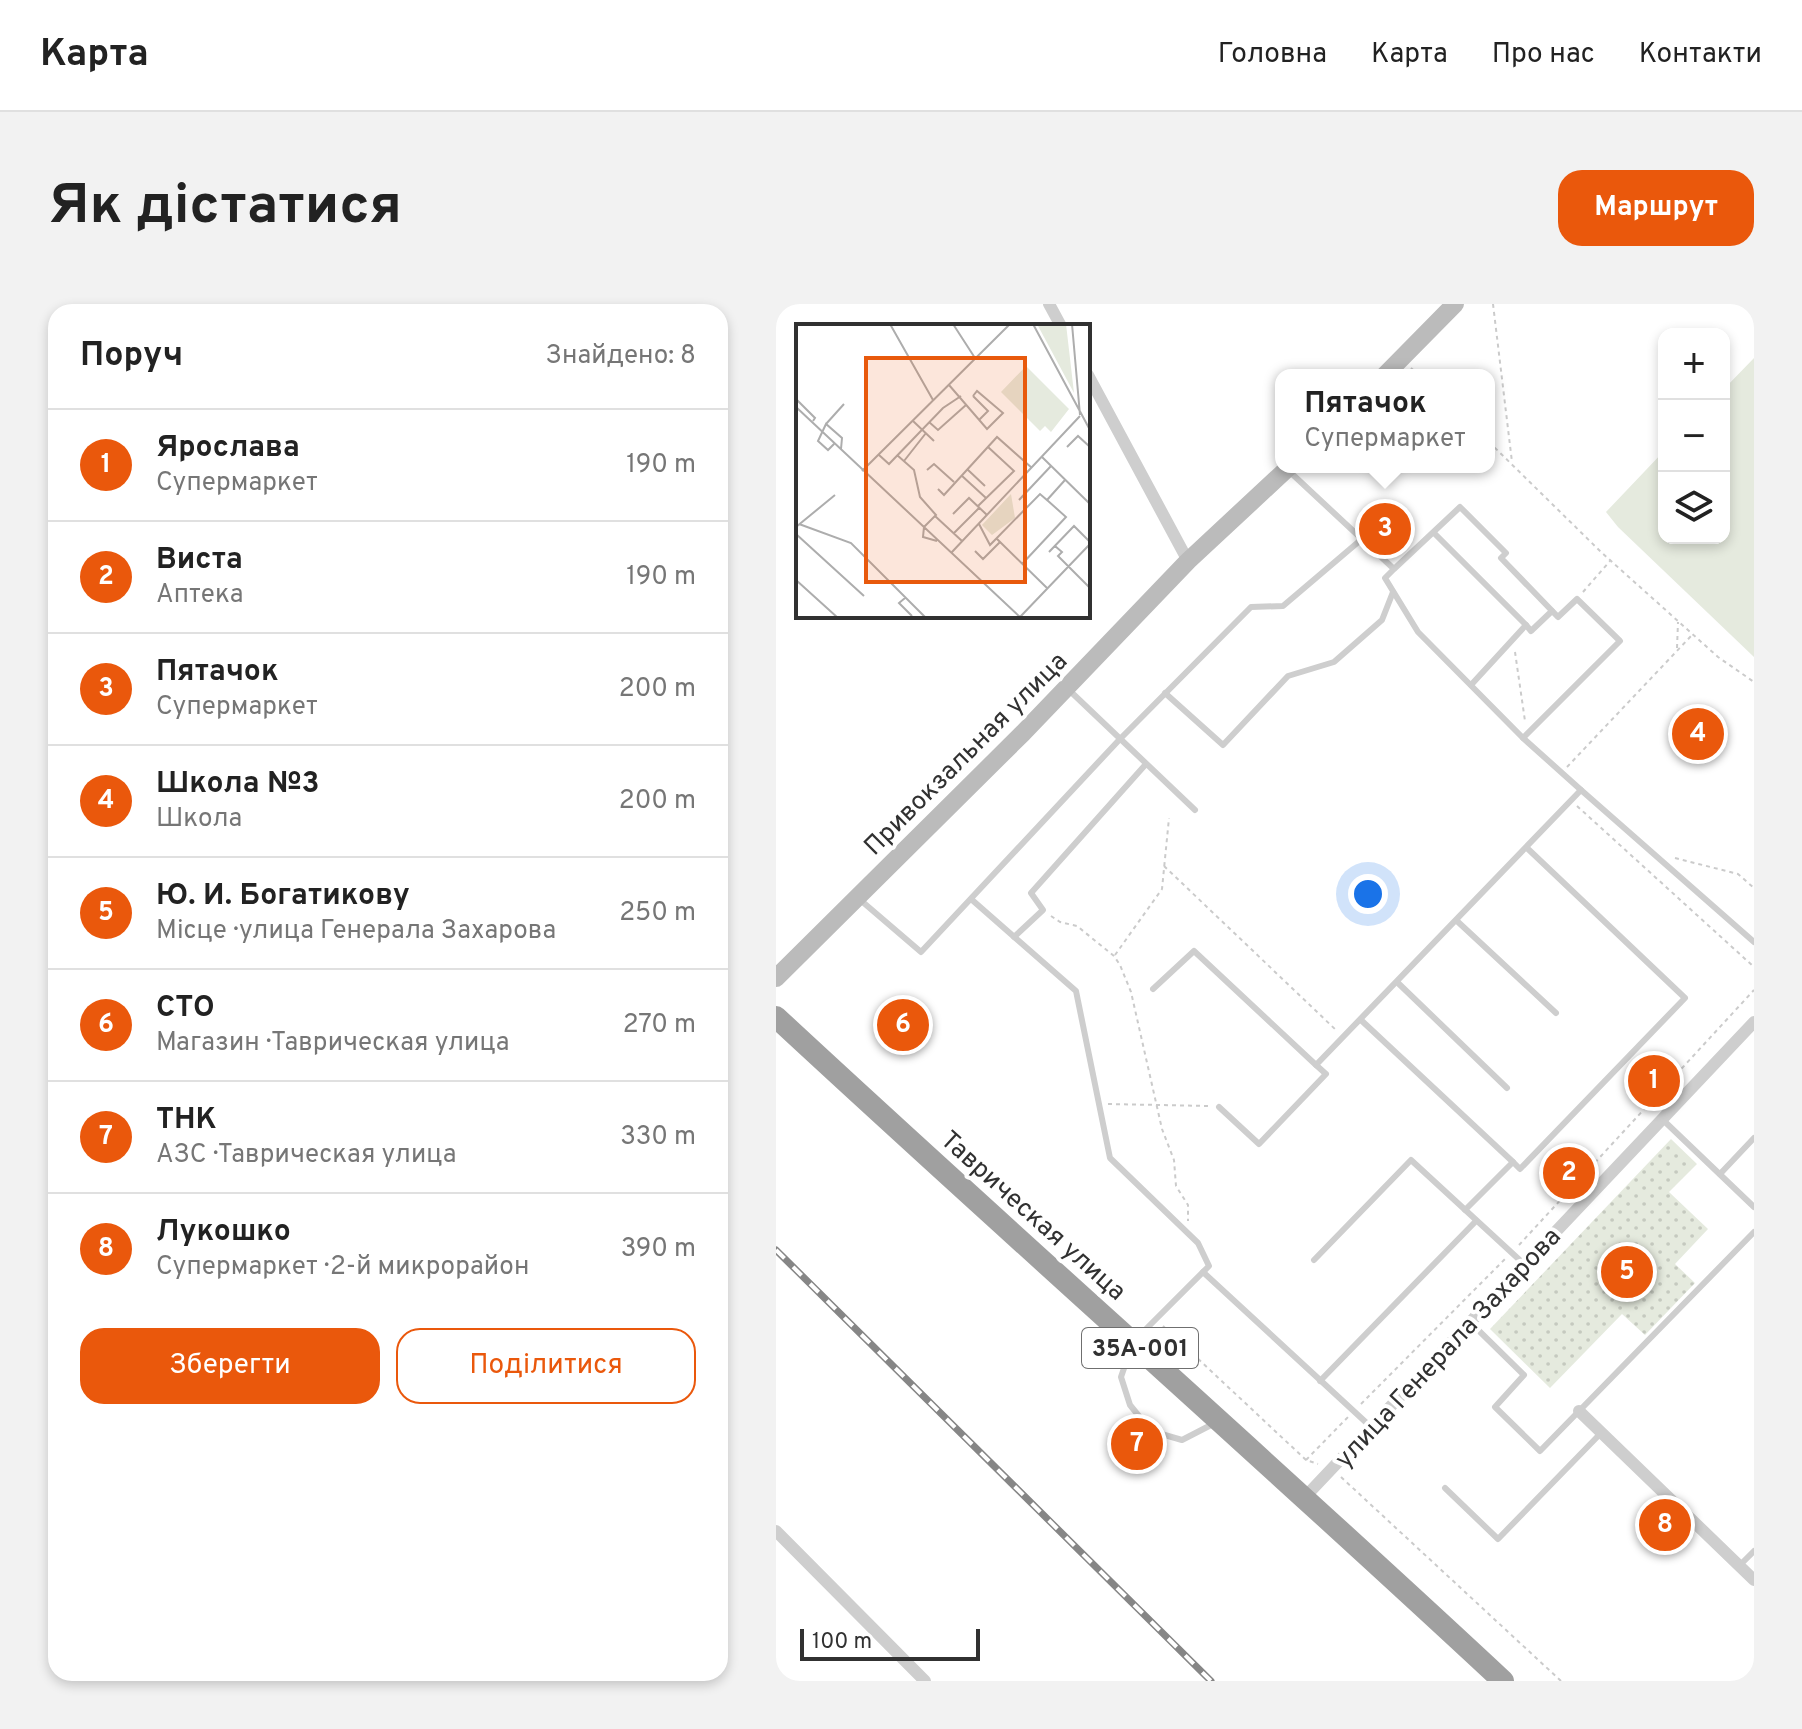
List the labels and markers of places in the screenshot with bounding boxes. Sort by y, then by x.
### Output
pin: 3 [1359,499,1411,559]
pin: 4 [1672,704,1724,764]
pin: 6 [877,995,929,1055]
pin: 1 [1628,1051,1680,1111]
pin: 2 [1543,1143,1595,1203]
pin: 5 [1601,1242,1653,1302]
pin: 7 [1111,1414,1163,1474]
pin: 8 [1639,1495,1691,1555]

